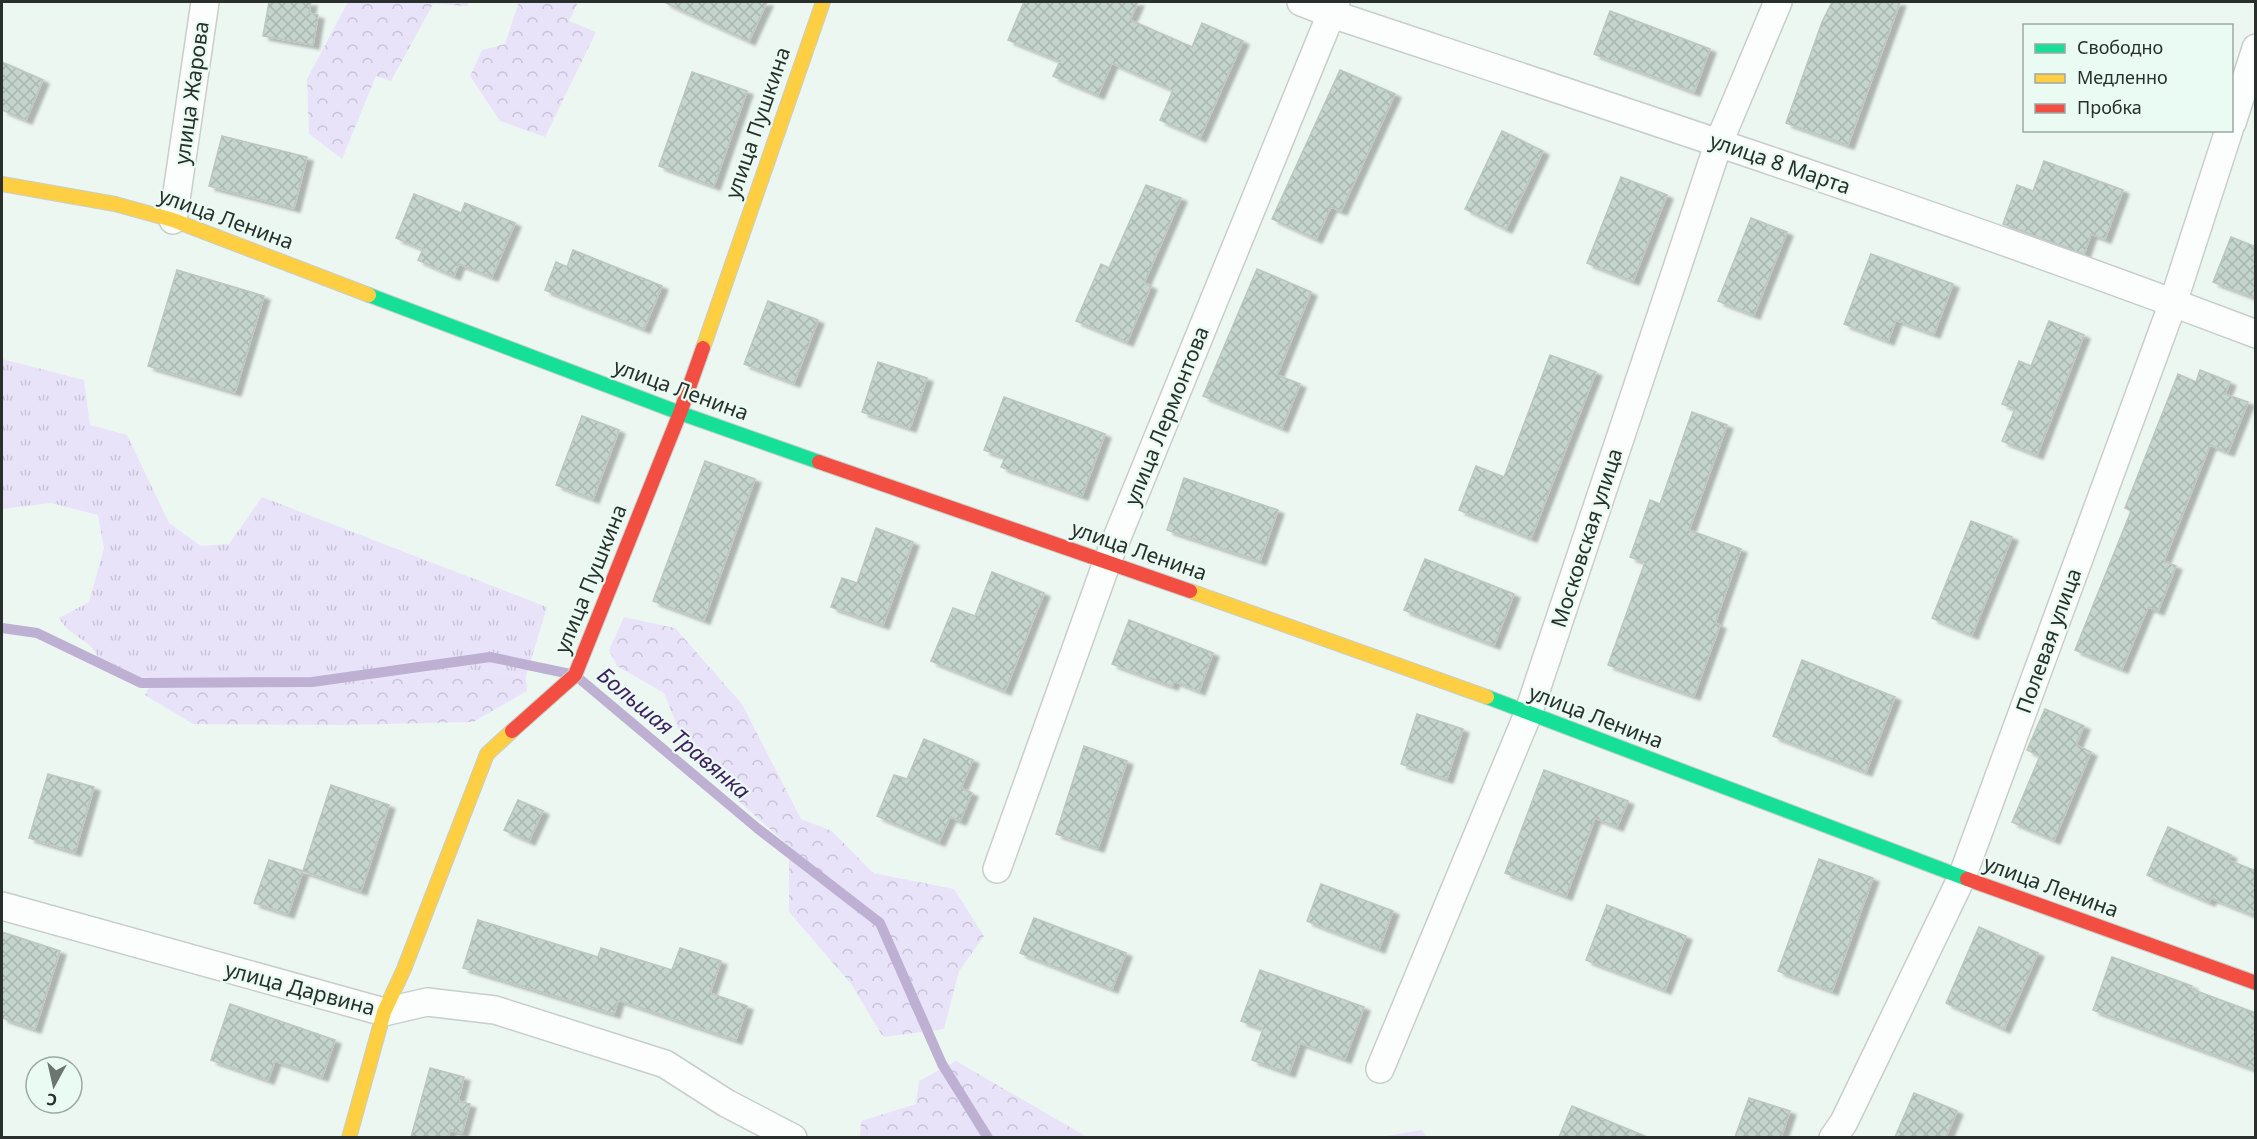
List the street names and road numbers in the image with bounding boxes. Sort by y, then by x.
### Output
street label: улица Жарова [167,19,215,166]
street label: улица Пушкина [718,43,796,202]
street label: улица 8 Марта [1706,126,1854,200]
street label: улица Ленина [155,181,298,255]
street label: улица Лермонтова [1117,322,1215,509]
street label: улица Ленина [610,352,753,426]
street label: Московская улица [1544,445,1628,631]
street label: улица Пушкина [547,500,633,657]
street label: улица Ленина [1068,514,1211,586]
street label: Полевая улица [2009,564,2087,717]
street label: улица Ленина [1525,678,1668,755]
street label: улица Ленина [1980,849,2123,923]
street label: улица Дарвина [222,955,378,1022]

